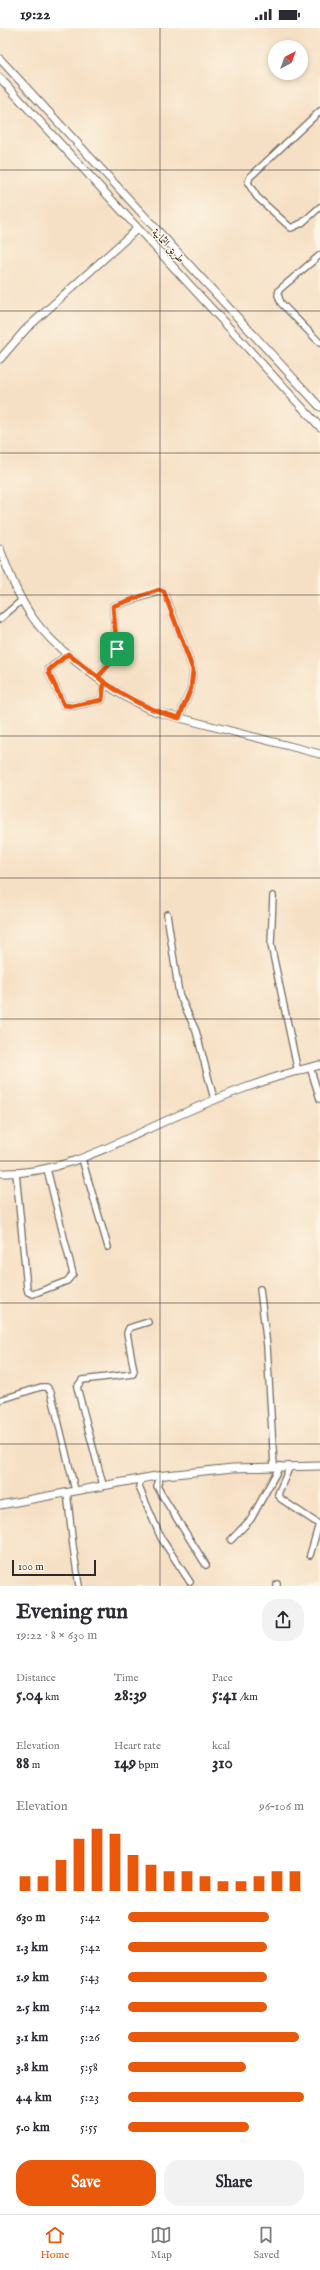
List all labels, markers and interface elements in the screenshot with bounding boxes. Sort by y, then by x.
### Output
text: 19:22 [20,5,50,24]
north arrow [268,40,308,80]
map controls [268,40,308,80]
street label: طريق الثمانية [149,226,187,266]
pin [100,632,134,666]
icon: arrive [106,638,128,660]
scale bar [12,1558,96,1577]
text: 100 m [18,1560,44,1574]
text: Evening run [16,1598,128,1626]
button: share [262,1599,304,1641]
text: 19:22 · 8 × 630 m [16,1627,97,1644]
text: Distance [16,1671,56,1685]
text: Time [114,1671,138,1685]
text: Pace [212,1671,233,1685]
text: 5.04 [16,1685,43,1706]
text: 28:39 [114,1685,147,1706]
text: 5:41 [212,1685,237,1706]
text: km [43,1690,59,1704]
text: /km [237,1690,258,1704]
text: Elevation [16,1739,60,1753]
text: Heart rate [114,1739,161,1753]
text: kcal [212,1739,230,1753]
text: 88 [16,1753,29,1774]
text: 149 [114,1753,136,1774]
text: 310 [212,1753,233,1774]
text: m [29,1758,40,1772]
text: bpm [136,1758,159,1772]
text: Elevation [16,1798,68,1815]
text: 96–106 m [259,1798,304,1815]
text: 630 m [16,1909,46,1926]
text: 5:42 [80,1909,101,1926]
text: 1.3 km [16,1939,48,1956]
text: 5:42 [80,1939,101,1956]
text: 1.9 km [16,1969,49,1986]
text: 5:43 [80,1969,99,1986]
text: 2.5 km [16,1999,49,2016]
text: 5:42 [80,1999,101,2016]
text: 3.1 km [16,2029,48,2046]
text: 5:26 [80,2029,100,2046]
text: 3.8 km [16,2059,49,2076]
text: 5:58 [80,2059,98,2076]
text: 4.4 km [16,2089,52,2106]
text: 5:23 [80,2089,99,2106]
text: 5.0 km [16,2119,50,2136]
text: 5:55 [80,2119,98,2136]
button: Save [16,2160,156,2206]
button: Share [164,2160,304,2206]
tab: Home [41,2224,69,2262]
tab: Map [150,2224,172,2262]
tab: Saved [253,2224,279,2262]

